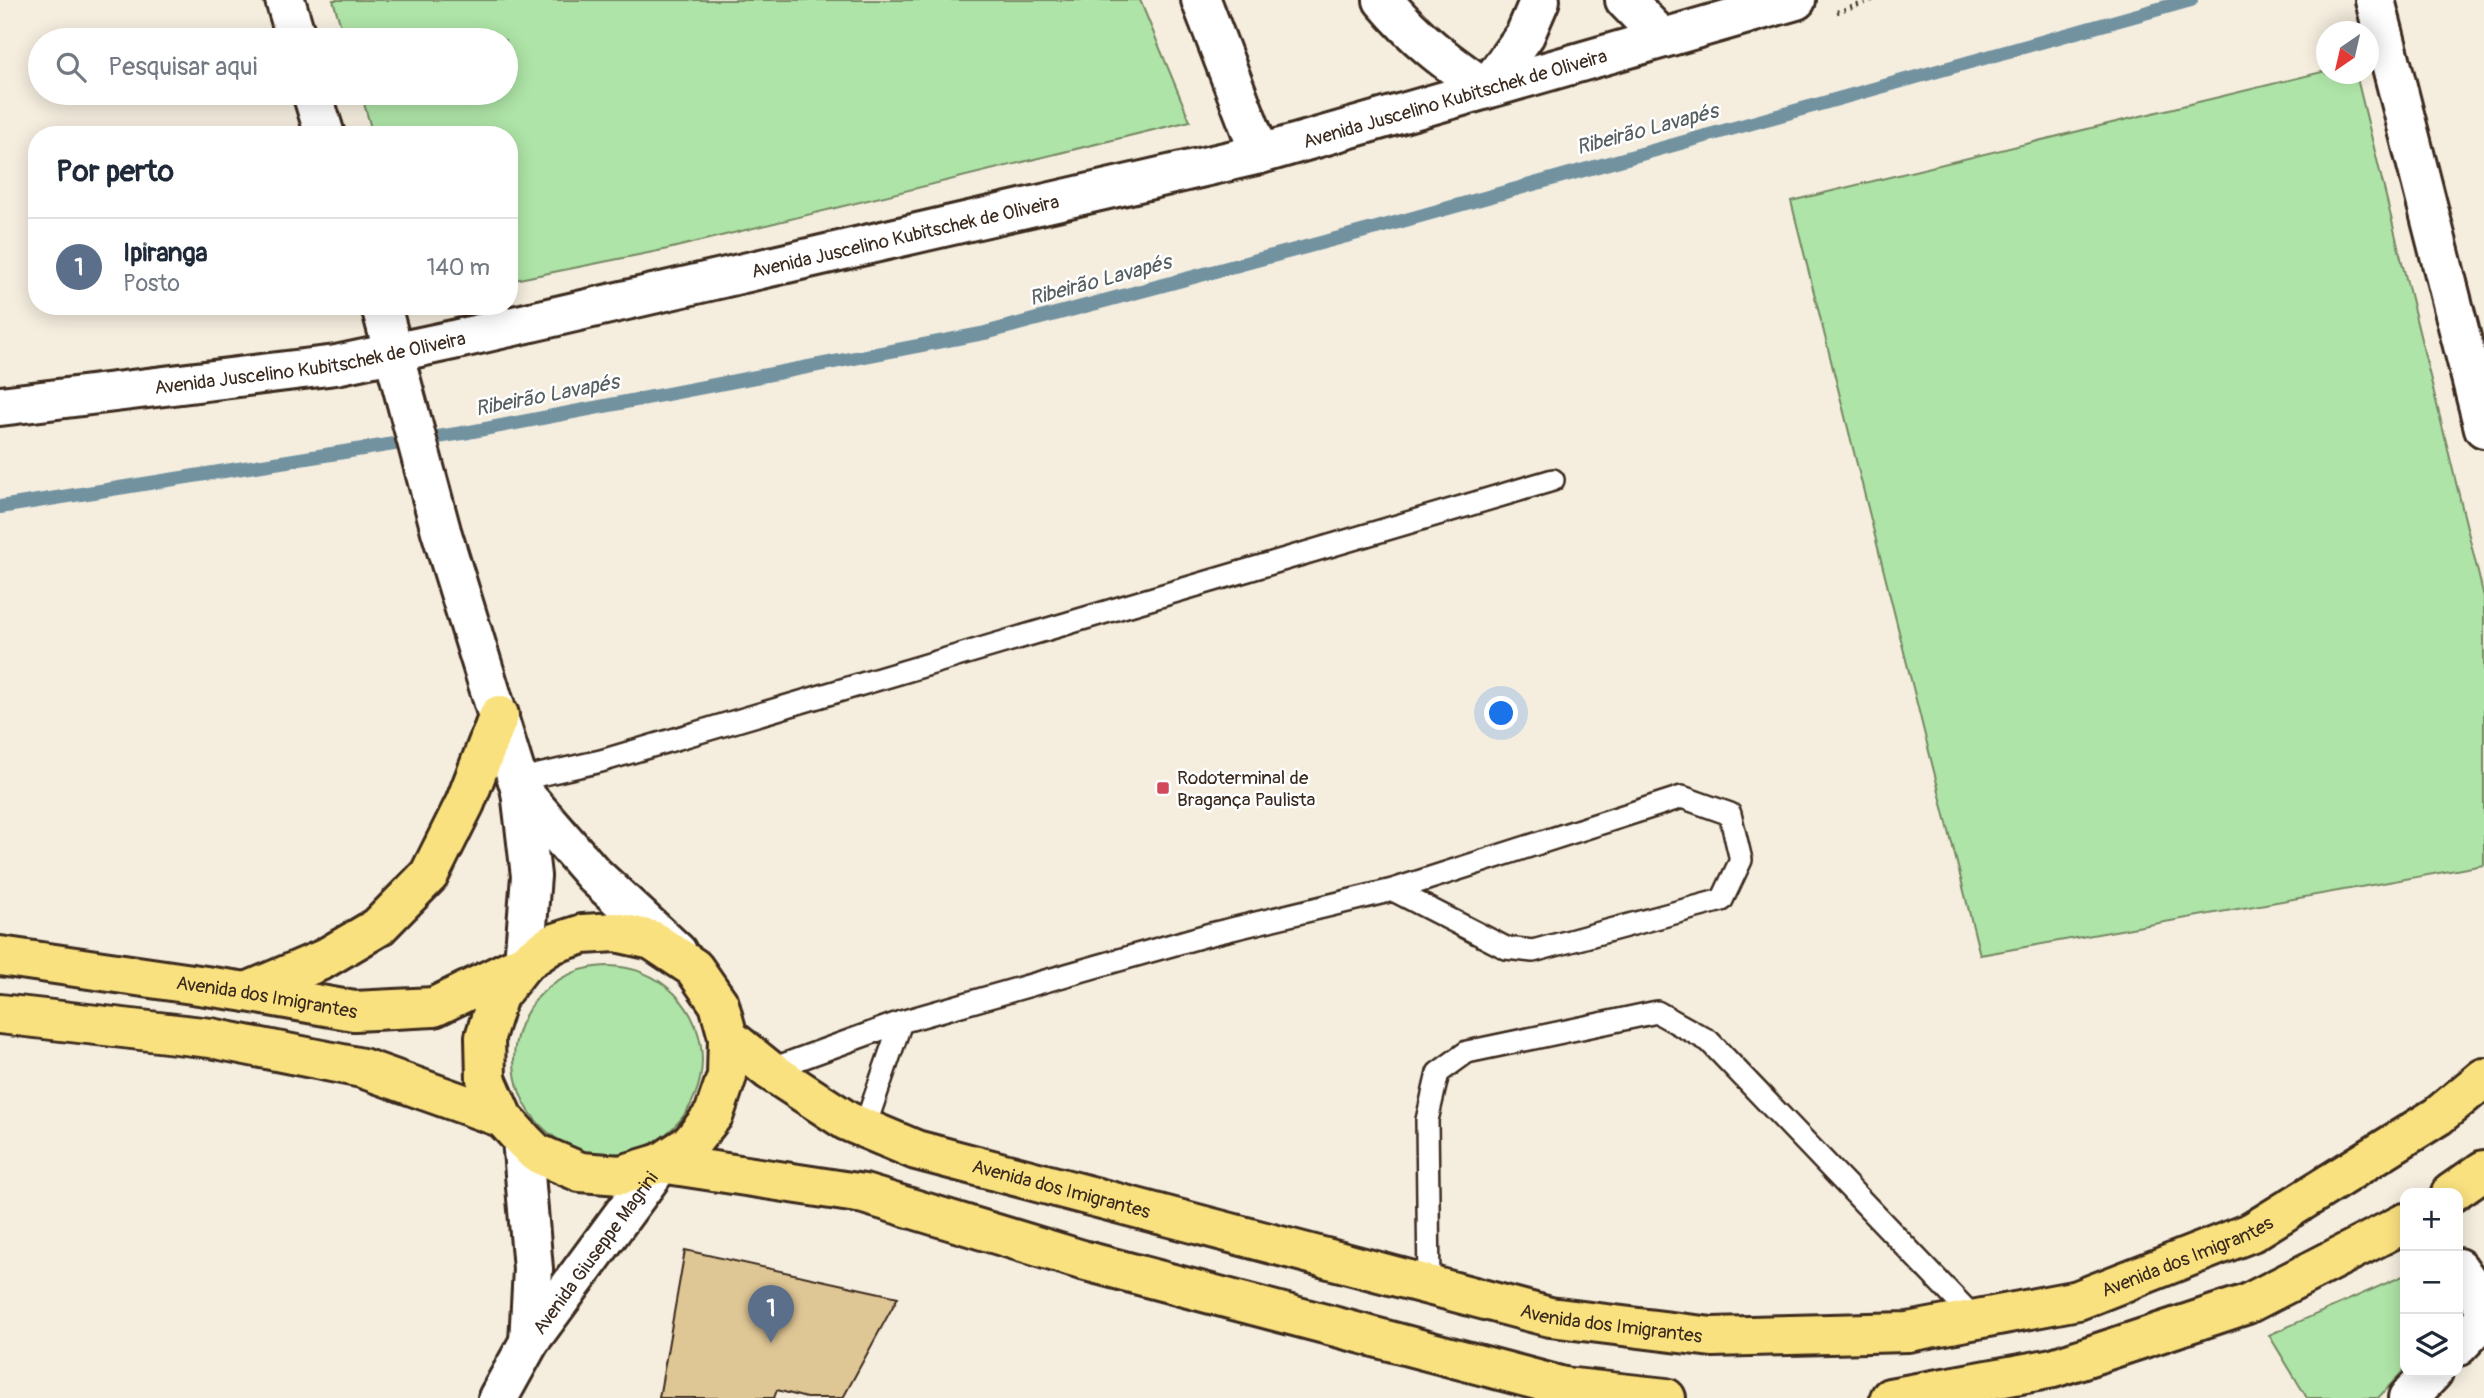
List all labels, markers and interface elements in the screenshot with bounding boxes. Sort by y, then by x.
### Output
north arrow [2316,21,2379,84]
search box [28,28,518,105]
street label: Avenida Juscelino Kubitschek de Oliveira [1300,44,1610,154]
icon: search [52,48,90,86]
text: Pesquisar aqui [108,51,257,83]
water label: Ribeirão Lavapés [1573,97,1724,161]
text: Por perto [56,153,174,190]
street label: Avenida Juscelino Kubitschek de Oliveira [749,190,1062,284]
text: Ipiranga [123,237,208,269]
water label: Ribeirão Lavapés [1026,248,1177,312]
text: 1 [75,253,84,282]
text: 140 m [427,253,490,282]
text: Posto [123,269,180,298]
street label: Avenida Juscelino Kubitschek de Oliveira [153,326,468,400]
water label: Ribeirão Lavapés [473,368,624,423]
your location [1484,696,1518,730]
place label: Rodoterminal de Bragança Paulista [1177,766,1316,812]
marker: Rodoterminal de Bragança Paulista [1155,780,1171,796]
street label: Avenida dos Imigrantes [175,971,360,1024]
street label: Avenida dos Imigrantes [969,1154,1153,1224]
street label: Avenida Giuseppe Magrini [528,1167,664,1339]
map controls [2400,1188,2463,1377]
button: + [2400,1188,2463,1251]
street label: Avenida dos Imigrantes [2098,1211,2278,1303]
button: − [2400,1251,2463,1314]
pin: 1 [748,1285,794,1343]
street label: Avenida dos Imigrantes [1518,1299,1704,1349]
button: layers [2400,1314,2463,1377]

